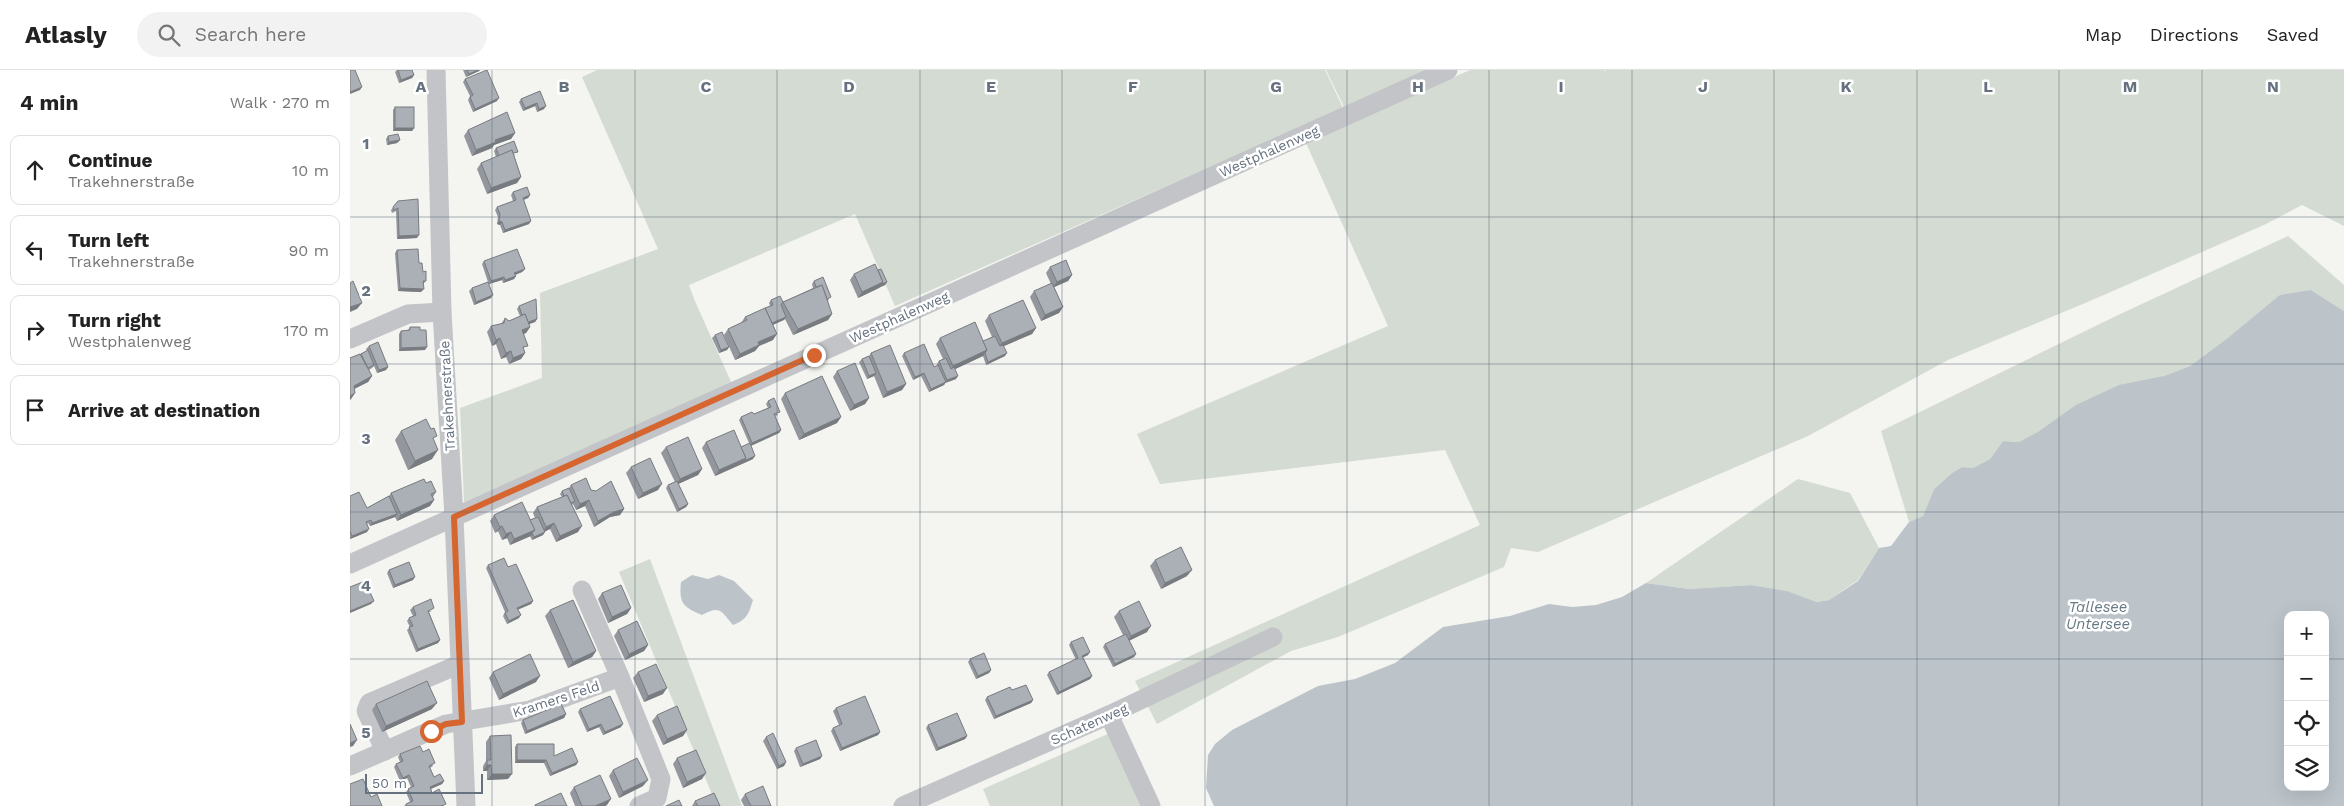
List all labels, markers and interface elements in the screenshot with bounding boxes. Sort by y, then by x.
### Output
search box [137,12,487,57]
text: Atlasly [25,21,107,49]
icon: search [155,21,183,49]
text: Search here [195,23,306,46]
text: Map [2085,24,2122,45]
text: Directions [2150,24,2239,45]
text: Saved [2267,24,2319,45]
text: A [416,77,427,96]
text: B [559,77,570,96]
text: C [701,77,712,96]
text: D [843,77,855,96]
text: E [986,77,996,96]
text: F [1128,77,1138,96]
text: G [1270,77,1282,96]
text: H [1412,77,1424,96]
text: I [1558,77,1564,96]
text: J [1698,77,1708,96]
text: K [1840,77,1852,96]
text: L [1983,77,1993,96]
text: M [2123,77,2137,96]
text: N [2267,77,2279,96]
text: 4 min [20,90,78,115]
text: Walk · 270 m [230,93,330,112]
street label: Westphalenweg [1217,122,1322,180]
text: 1 [363,134,369,153]
text: Continue [68,149,152,172]
icon: ahead [21,156,49,184]
text: 10 m [292,161,329,180]
text: Trakehnerstraße [68,172,195,191]
text: Turn left [68,229,149,252]
icon: left [21,236,49,264]
text: 90 m [288,241,329,260]
text: Trakehnerstraße [68,252,195,271]
text: 2 [361,281,371,300]
street label: Westphalenweg [847,288,952,346]
text: Turn right [68,309,161,332]
icon: right [21,316,49,344]
text: 170 m [283,321,329,340]
text: Westphalenweg [68,332,191,351]
street label: Trakehnerstraße [436,340,458,452]
route end [803,344,826,367]
icon: arrive [21,396,49,424]
text: Arrive at destination [68,399,260,422]
text: 3 [361,429,371,448]
text: 4 [361,576,371,595]
water label: Tallesee Untersee [2066,598,2130,633]
map controls [2284,611,2329,791]
button: + [2284,611,2329,656]
button: − [2284,656,2329,701]
street label: Kramers Feld [510,677,602,721]
street label: Schatenweg [1048,700,1130,748]
button: locate [2284,701,2329,746]
route start [420,720,443,743]
text: 5 [361,723,371,742]
button: layers [2284,746,2329,791]
scale bar [365,771,482,794]
text: 50 m [372,775,407,791]

